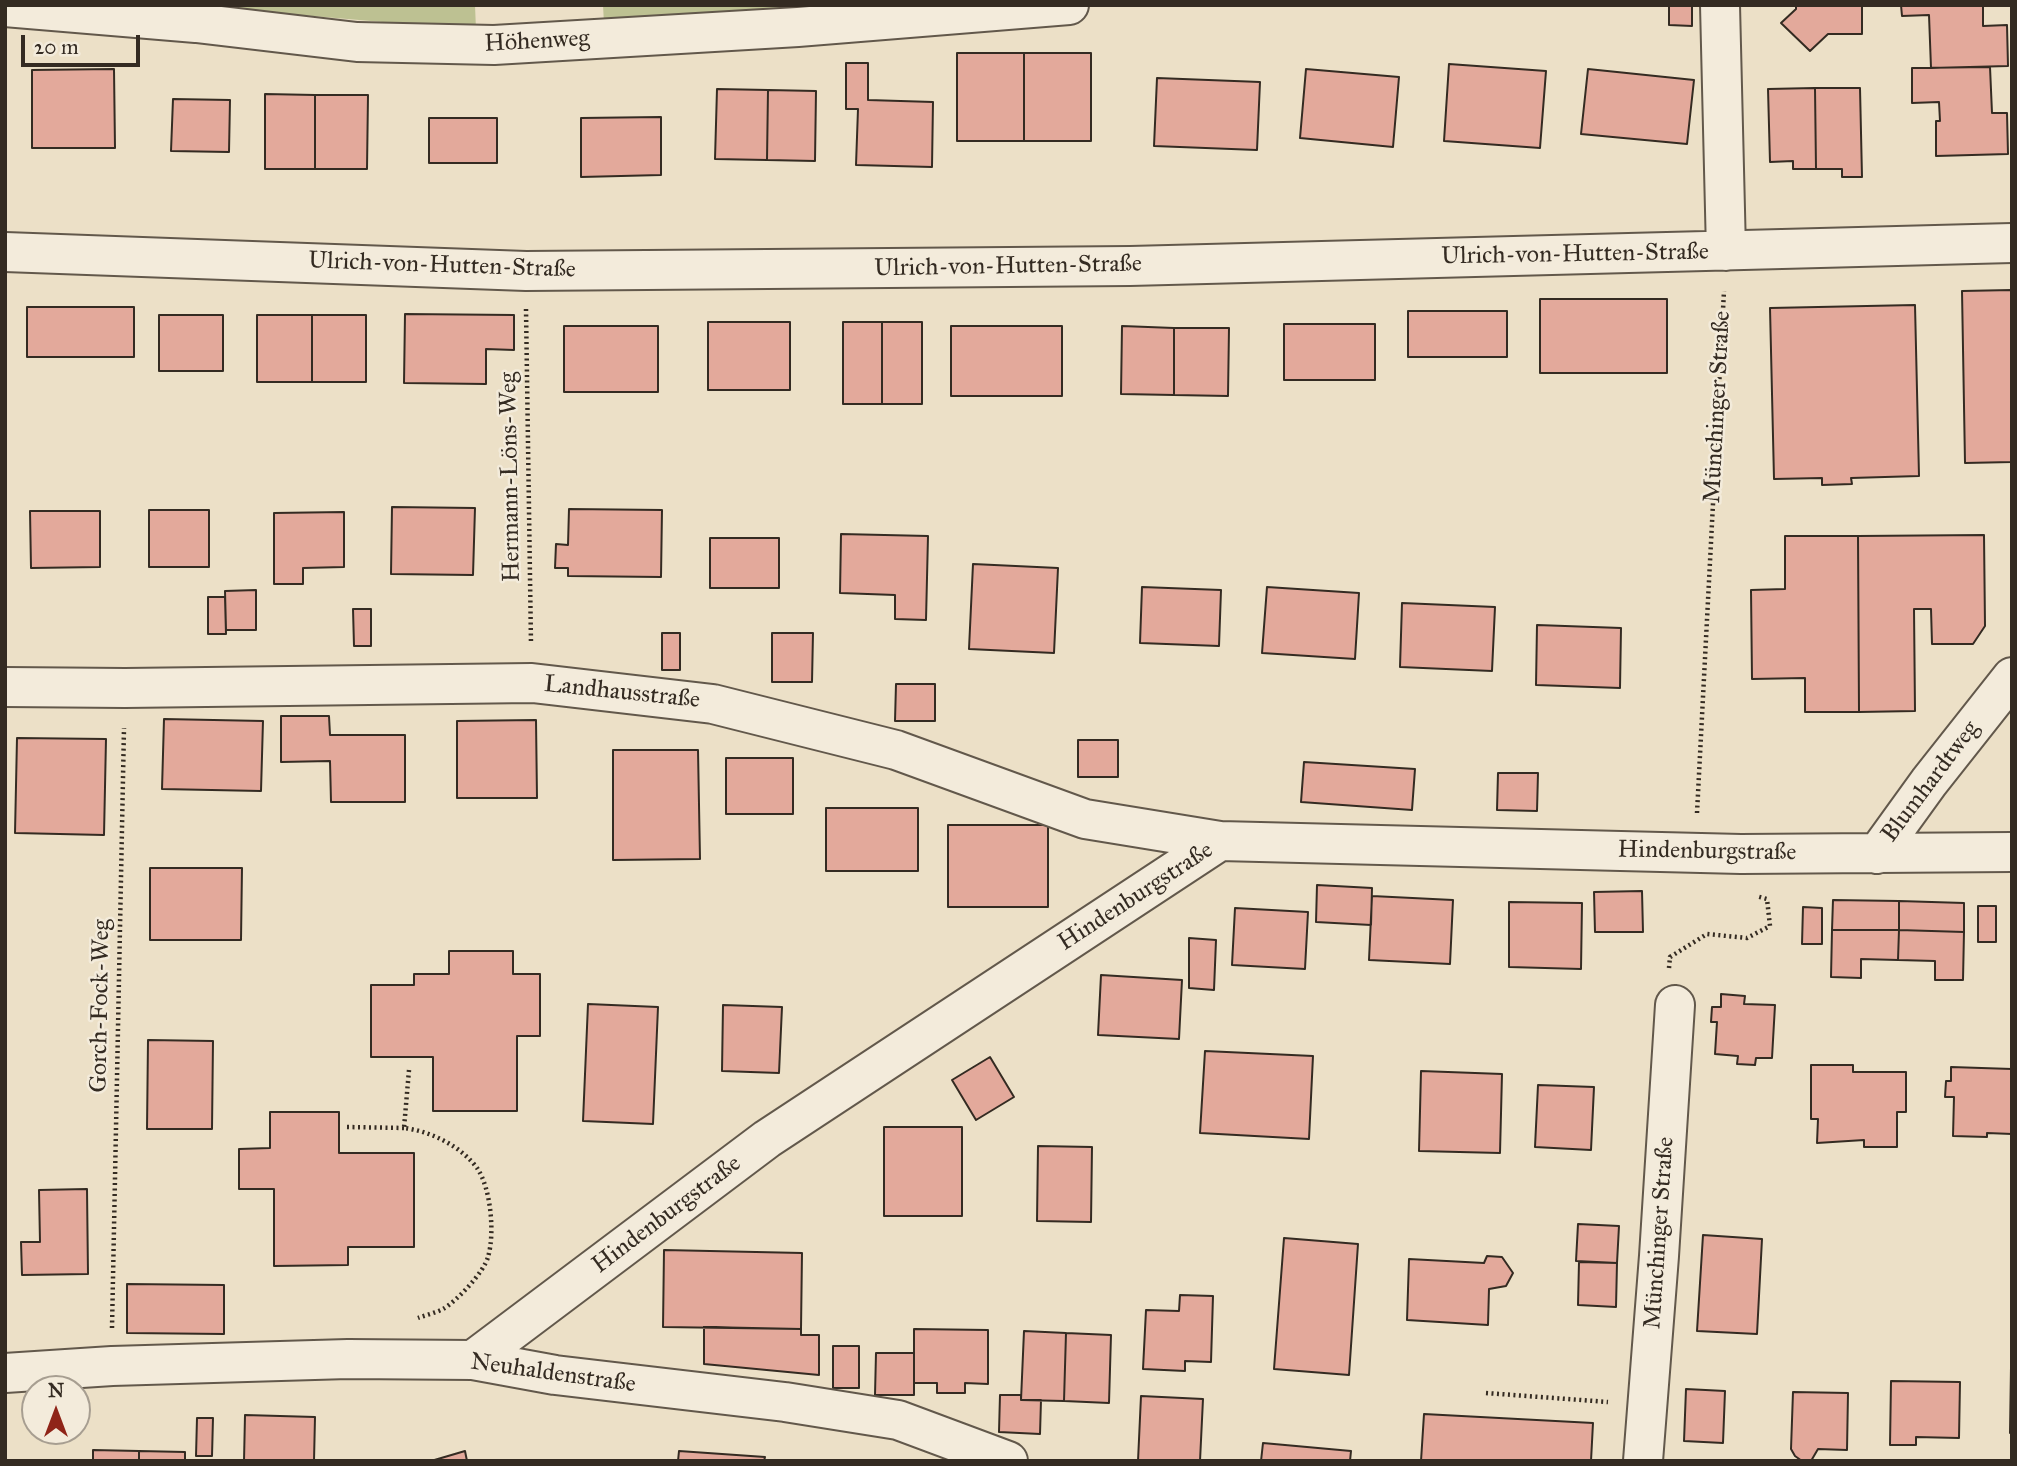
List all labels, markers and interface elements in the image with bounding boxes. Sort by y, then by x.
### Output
scale bar [24,21,144,65]
street label: Höhenweg [484,25,590,59]
text: 20 m [34,34,79,60]
street label: Ulrich-von-Hutten-Straße [1441,238,1709,272]
street label: Ulrich-von-Hutten-Straße [308,247,576,285]
street label: Ulrich-von-Hutten-Straße [874,250,1142,284]
street label: Münchinger Straße [1699,310,1737,504]
street label: Hermann-Löns-Weg [495,372,527,582]
street label: Landhausstraße [543,670,701,716]
street label: Blumhardtweg [1876,716,1986,848]
street label: Hindenburgstraße [1053,836,1219,958]
street label: Hindenburgstraße [1617,836,1797,868]
street label: Gorch-Fock-Weg [85,919,117,1093]
street label: Münchinger Straße [1639,1136,1681,1330]
street label: Hindenburgstraße [587,1150,747,1280]
street label: Neuhaldenstraße [469,1348,637,1400]
north arrow [21,1375,91,1445]
text: N [48,1379,64,1402]

